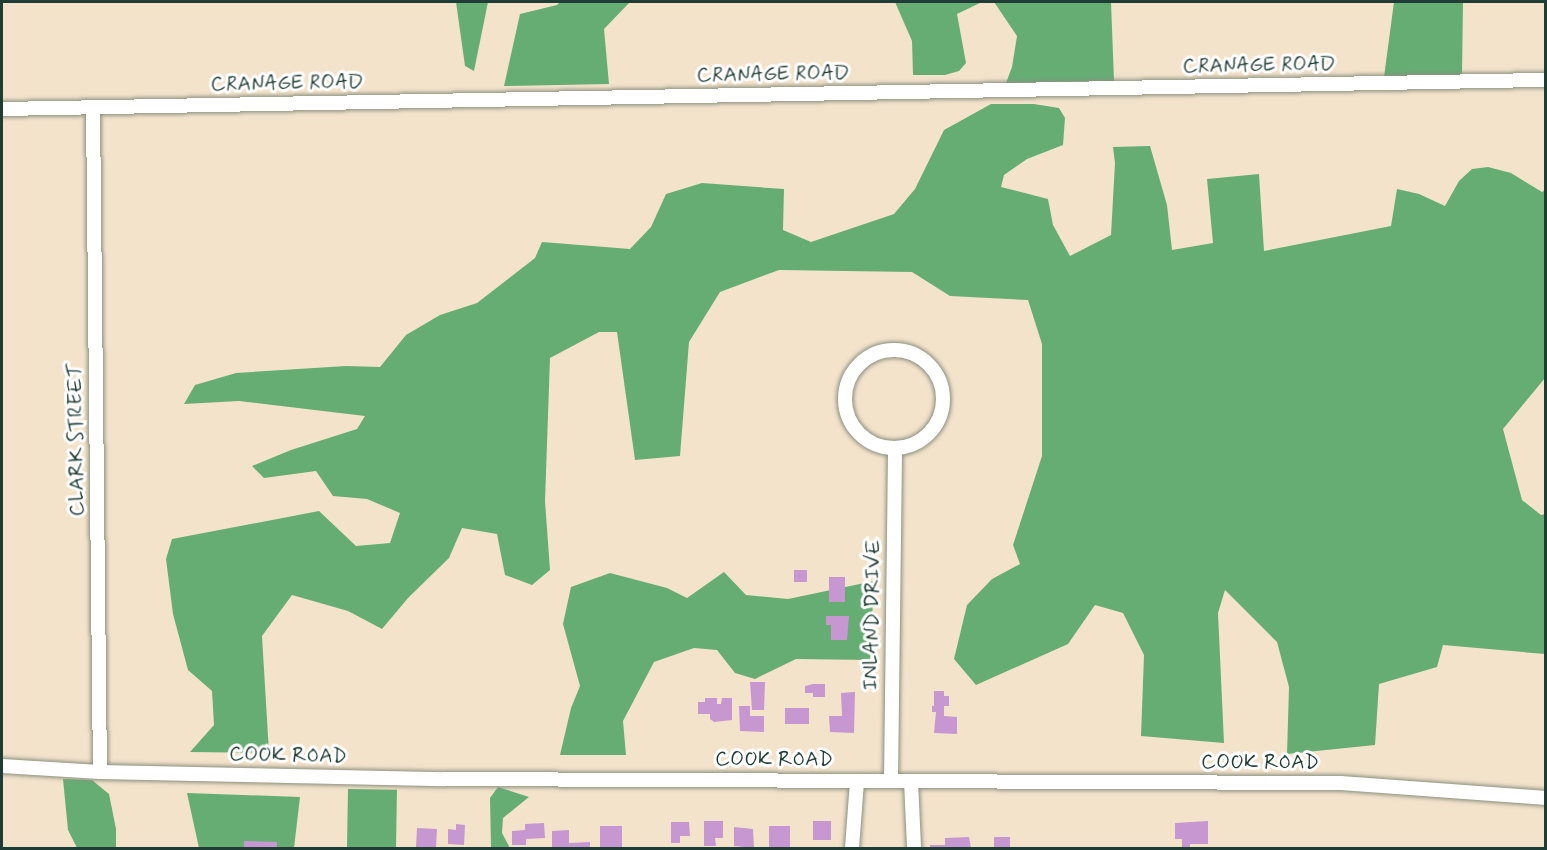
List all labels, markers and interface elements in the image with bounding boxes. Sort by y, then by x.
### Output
street label: CRANAGE ROAD [1183,51,1335,79]
street label: CRANAGE ROAD [697,60,849,88]
street label: CRANAGE ROAD [211,69,363,97]
street label: CLARK STREET [62,363,90,517]
street label: INLAND DRIVE [858,539,886,691]
street label: COOK ROAD [230,741,346,769]
street label: COOK ROAD [716,746,832,772]
street label: COOK ROAD [1202,749,1318,775]

